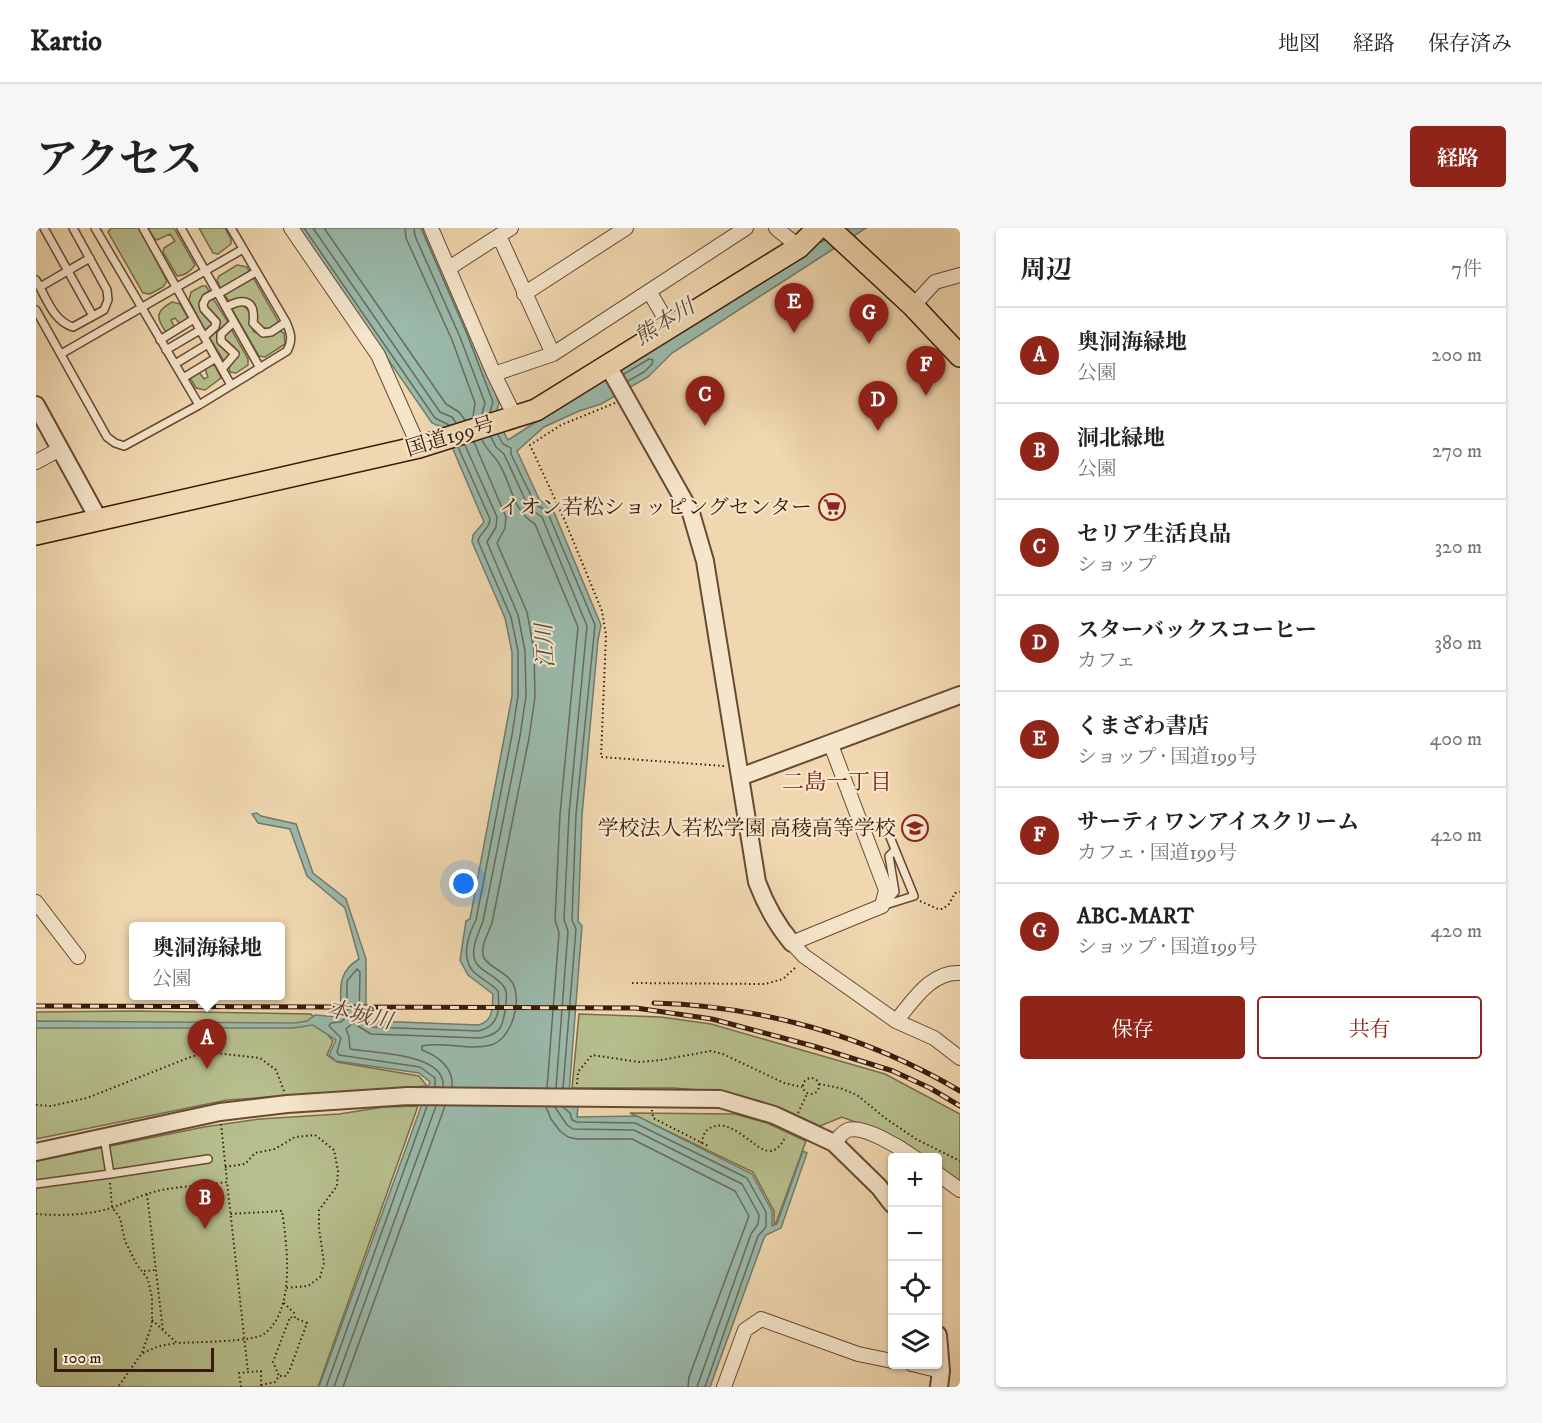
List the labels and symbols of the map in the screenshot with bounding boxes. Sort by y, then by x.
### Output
pin: E [774,284,813,333]
water label: 熊本川 [630,292,702,351]
pin: G [850,294,888,344]
pin: F [906,346,946,396]
pin: C [686,376,724,426]
pin: D [858,382,898,431]
street label: 国道199号 [403,411,498,463]
supermarket icon: イオン若松ショッピングセンター [817,492,847,522]
place label: イオン若松ショッピングセンター [499,495,812,521]
water label: 江川 [531,621,560,669]
district label: 二島一丁目 [782,769,892,796]
school or university icon: 学校法人若松学園 高稜高等学校 [900,813,930,843]
place label: 学校法人若松学園 高稜高等学校 [597,816,896,842]
your location [449,869,478,898]
water label: 本城川 [325,995,397,1036]
pin: A [188,1020,226,1069]
pin: B [186,1180,224,1229]
scale bar [54,1345,214,1372]

